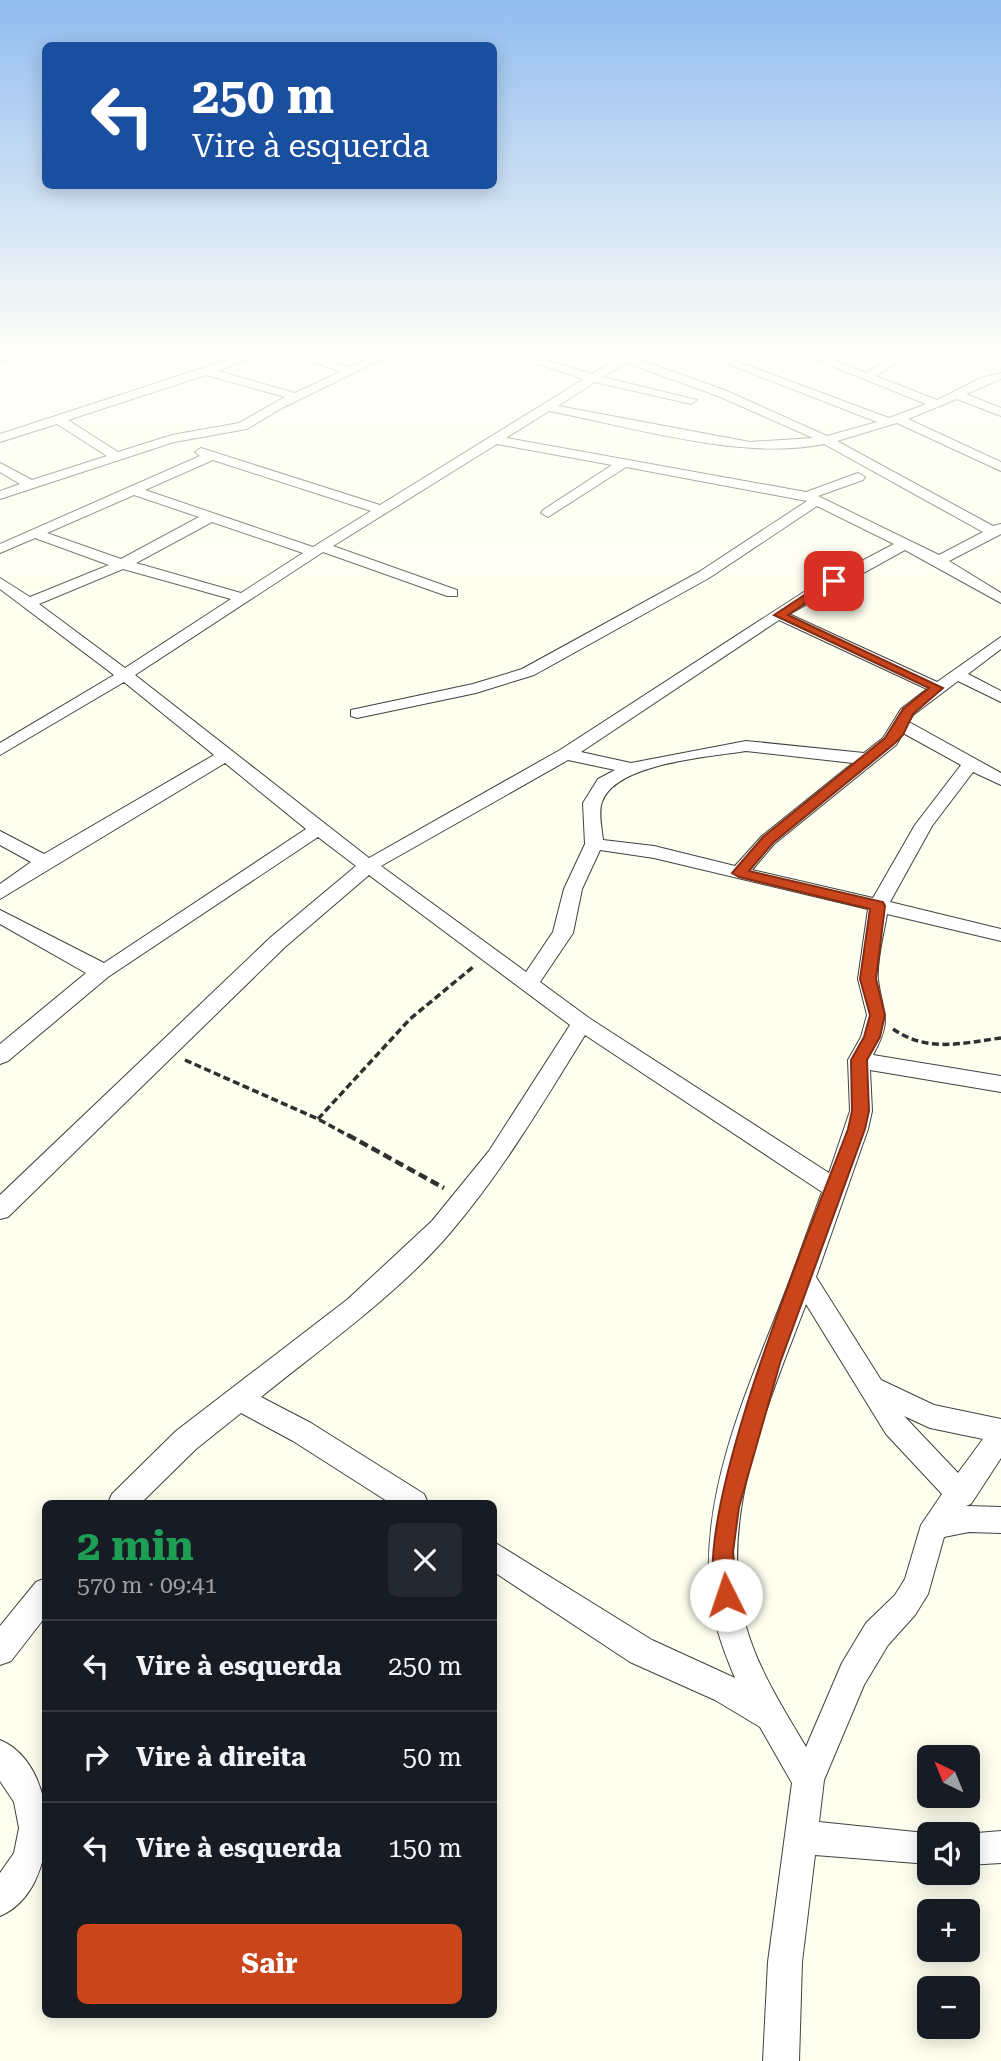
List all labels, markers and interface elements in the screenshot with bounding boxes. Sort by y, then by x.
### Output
text: 250 m [192,68,334,125]
icon: left [77,70,168,161]
text: Vire à esquerda [192,127,430,165]
pin [804,551,864,611]
icon: arrive [815,562,853,600]
text: 2 min [77,1521,194,1570]
button: close [388,1523,462,1597]
position arrow [689,1558,763,1632]
text: 570 m · 09:41 [77,1572,217,1599]
icon: left [77,1647,115,1685]
text: Vire à esquerda [136,1651,341,1681]
text: 250 m [388,1651,462,1681]
icon: right [77,1738,115,1776]
text: Vire à direita [136,1742,306,1772]
text: 50 m [403,1742,462,1772]
north arrow [917,1745,980,1808]
map controls [917,1745,980,2039]
button: sound [917,1822,980,1885]
icon: left [77,1829,115,1867]
text: Vire à esquerda [136,1833,341,1863]
text: 150 m [388,1833,462,1863]
button: + [917,1899,980,1962]
button: Sair [77,1924,462,2004]
button: − [917,1976,980,2039]

